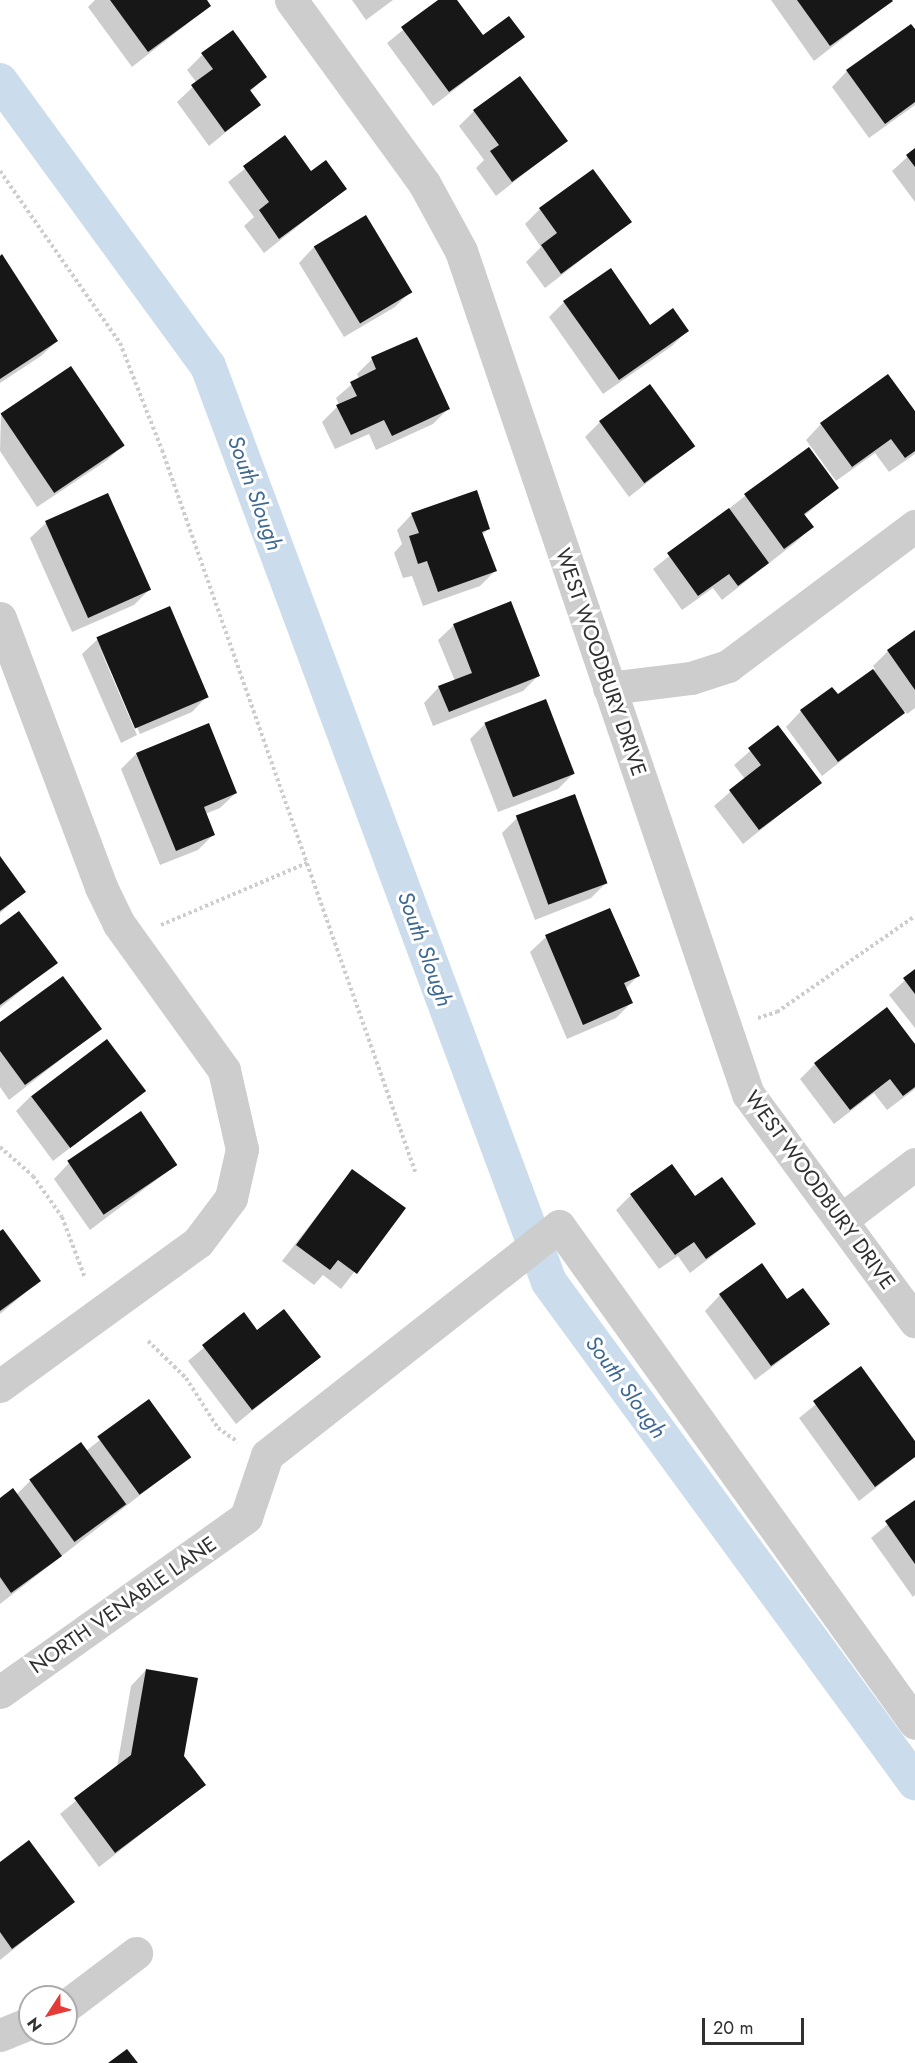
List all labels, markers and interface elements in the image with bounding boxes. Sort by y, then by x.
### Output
water label: South Slough [222,432,288,554]
street label: WEST WOODBURY DRIVE [550,545,652,779]
water label: South Slough [392,888,458,1010]
street label: WEST WOODBURY DRIVE [740,1086,900,1294]
water label: South Slough [580,1331,672,1443]
street label: NORTH VENABLE LANE [25,1531,221,1679]
north arrow [18,1985,78,2045]
scale bar [705,2006,807,2044]
text: N [22,2013,48,2037]
text: 20 m [713,2015,753,2041]

